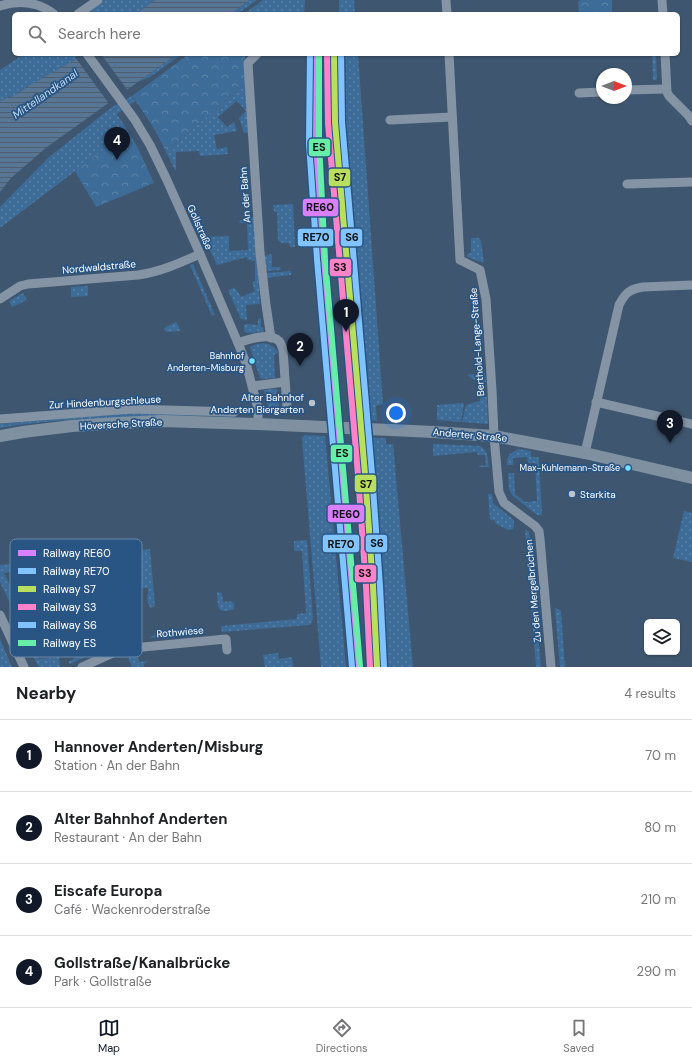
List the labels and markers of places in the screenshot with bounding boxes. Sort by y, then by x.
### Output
pin: 4 [104,127,130,160]
pin: 1 [333,299,359,332]
pin: 2 [287,333,313,366]
place label: Bahnhof Anderten-Misburg [167,350,244,374]
marker: Bahnhof Anderten-Misburg [247,356,257,366]
place label: Alter Bahnhof Anderten Biergarten [211,391,305,416]
marker: Alter Bahnhof Anderten Biergarten [307,398,317,408]
pin: 3 [657,410,683,443]
place label: Max-Kuhlemann-Straße [520,462,620,474]
marker: Max-Kuhlemann-Straße [623,463,633,473]
place label: Starkita [580,488,616,501]
marker: Starkita [567,489,577,499]

